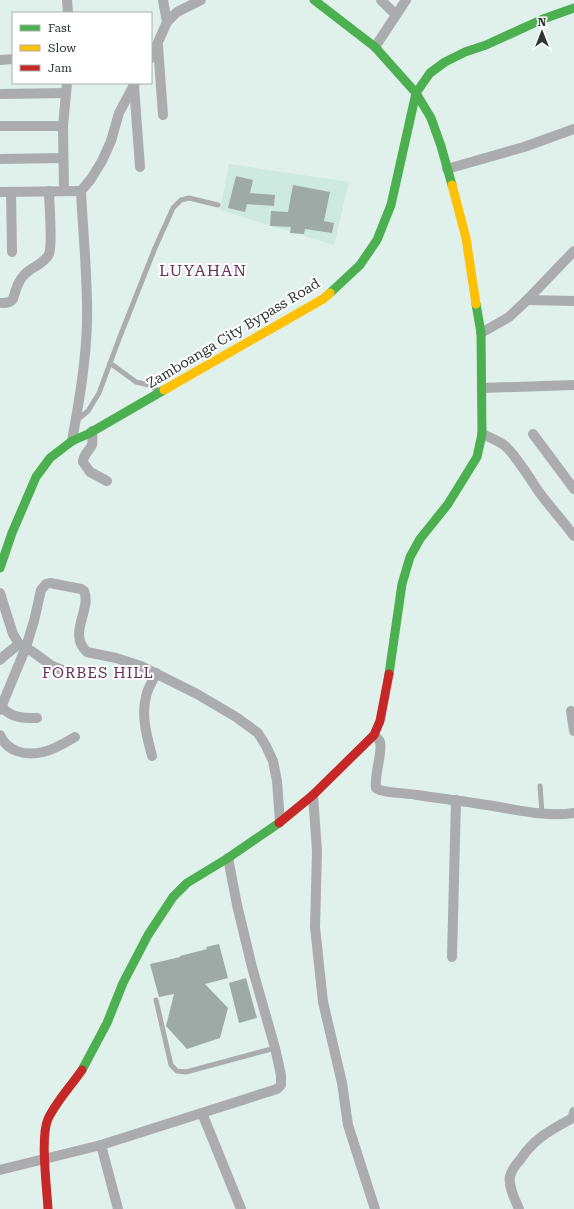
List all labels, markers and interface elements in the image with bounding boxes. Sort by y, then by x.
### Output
legend [12,12,152,84]
north arrow [522,12,562,52]
text: N [538,16,547,29]
text: Fast [48,21,72,35]
text: Slow [48,41,76,55]
text: Jam [48,61,72,75]
district label: LUYAHAN [159,261,247,280]
street label: Zamboanga City Bypass Road [143,275,323,391]
district label: FORBES HILL [42,664,154,682]

